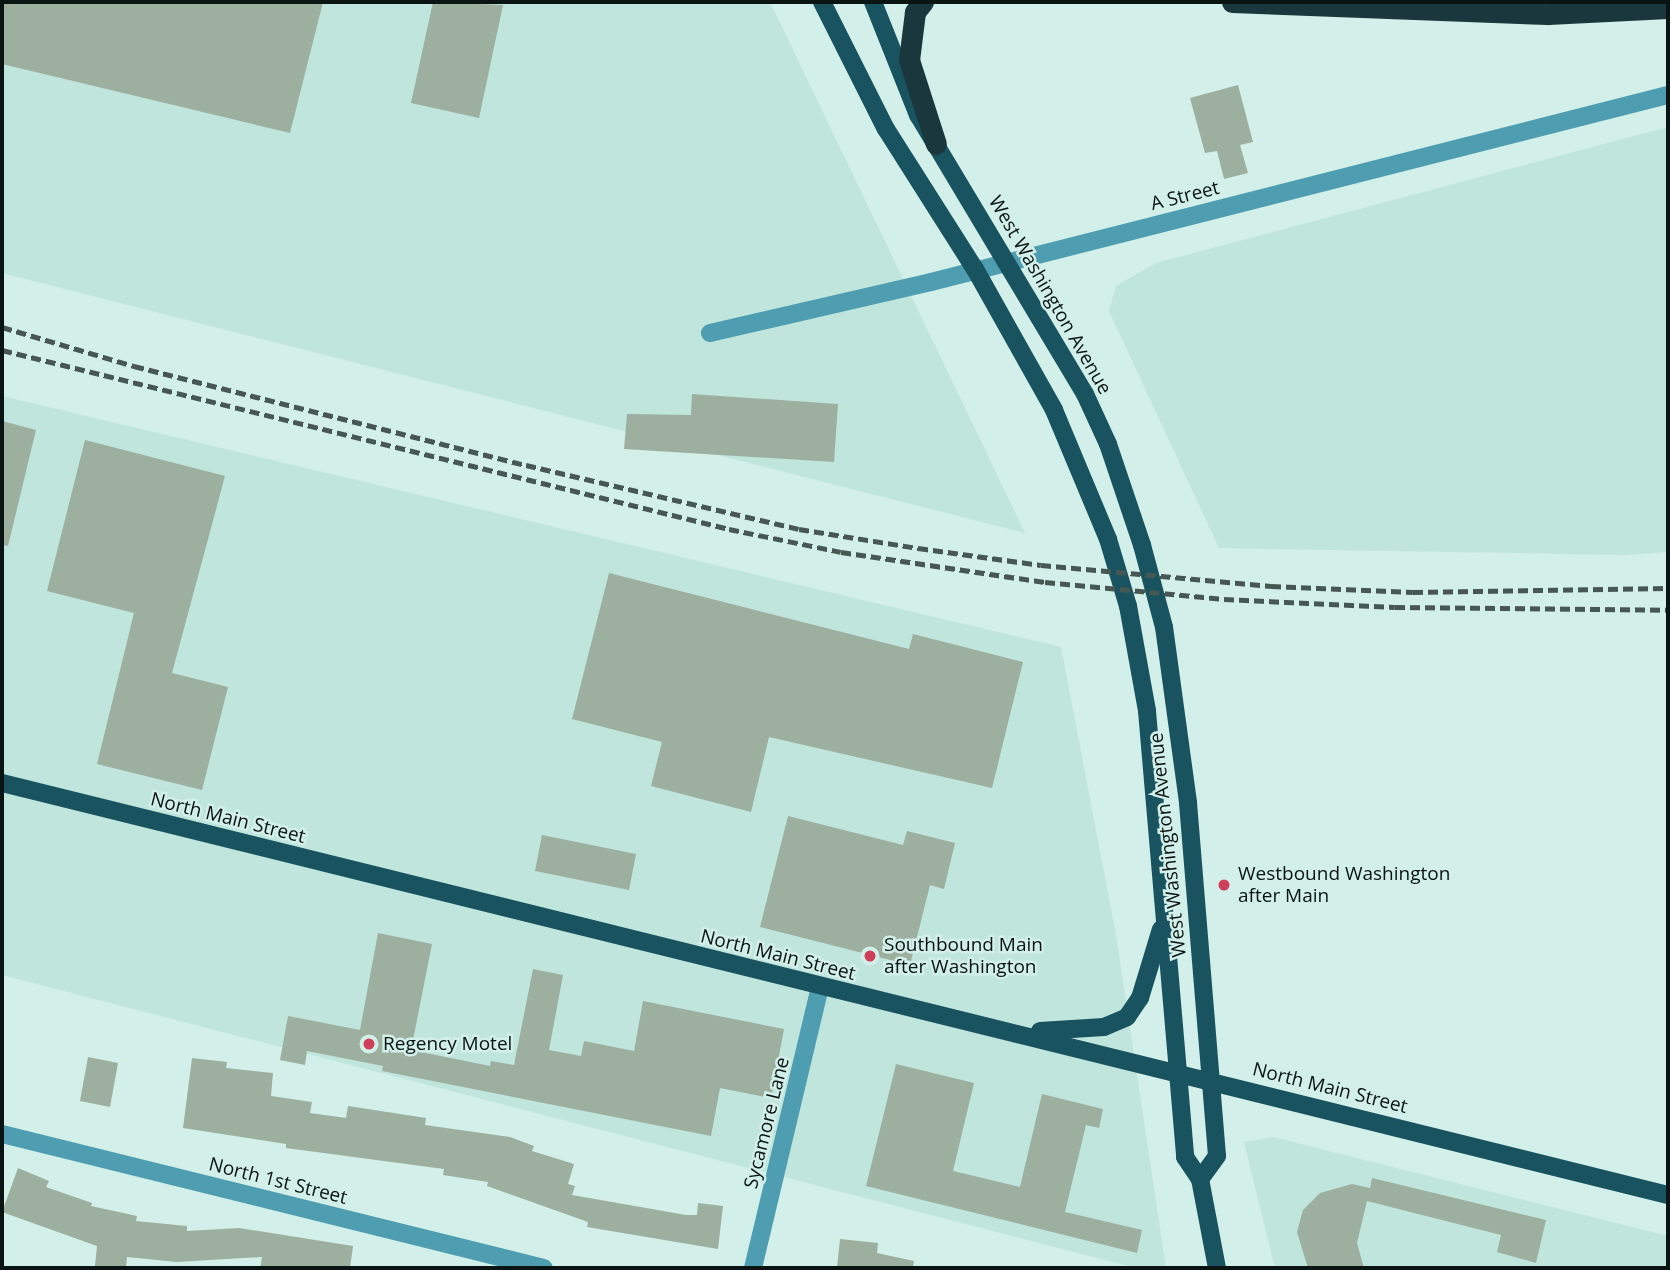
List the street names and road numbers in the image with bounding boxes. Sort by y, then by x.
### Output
street label: A Street [1148,176,1222,216]
street label: West Washington Avenue [984,192,1116,398]
street label: West Washington Avenue [1145,732,1191,958]
street label: North Main Street [148,788,308,848]
street label: North Main Street [698,925,858,985]
street label: Sycamore Lane [740,1055,794,1191]
street label: North Main Street [1250,1058,1410,1118]
street label: North 1st Street [207,1153,349,1209]

